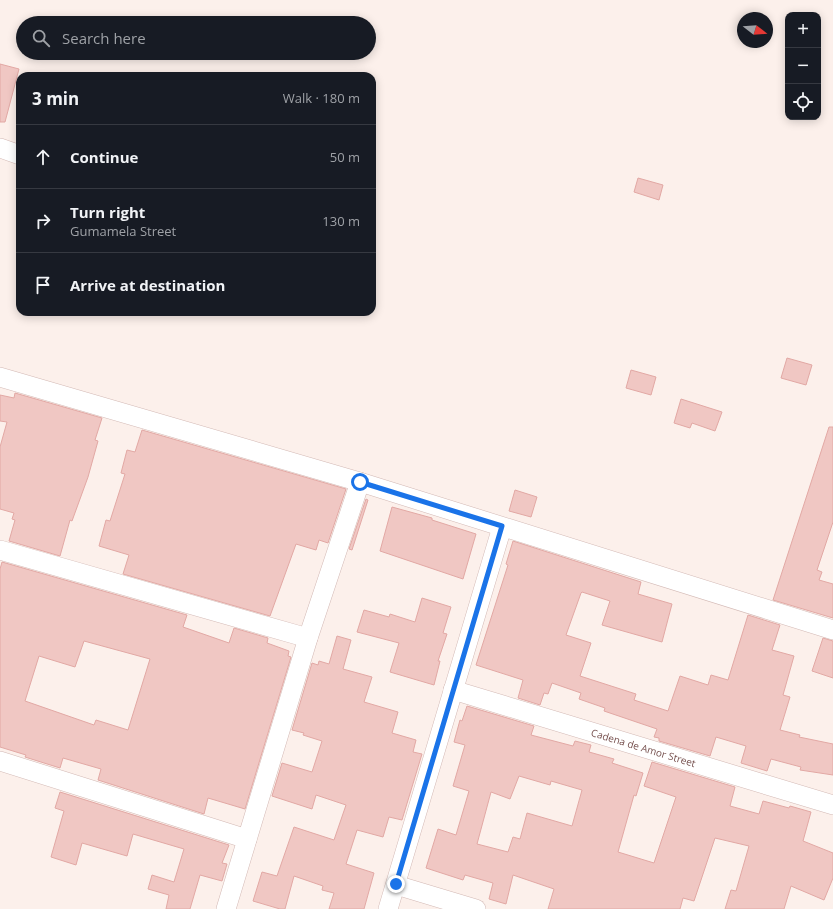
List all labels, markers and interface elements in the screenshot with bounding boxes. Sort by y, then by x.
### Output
north arrow [737,12,773,48]
map controls [785,12,821,120]
button: + [785,12,821,48]
search box [16,16,376,60]
icon: search [30,27,52,49]
text: Search here [62,28,146,48]
button: − [785,48,821,84]
button: locate [785,84,821,120]
text: 3 min [32,87,79,110]
text: Walk · 180 m [283,89,360,107]
icon: ahead [32,146,54,168]
text: Continue [70,147,138,167]
text: 50 m [330,148,360,166]
text: Turn right [70,202,145,222]
icon: right [32,210,54,232]
text: 130 m [322,212,360,230]
text: Gumamela Street [70,222,176,240]
icon: arrive [32,274,54,296]
text: Arrive at destination [70,275,225,295]
route start [351,473,369,491]
street label: Cadena de Amor Street [589,725,698,770]
route end [387,875,405,893]

